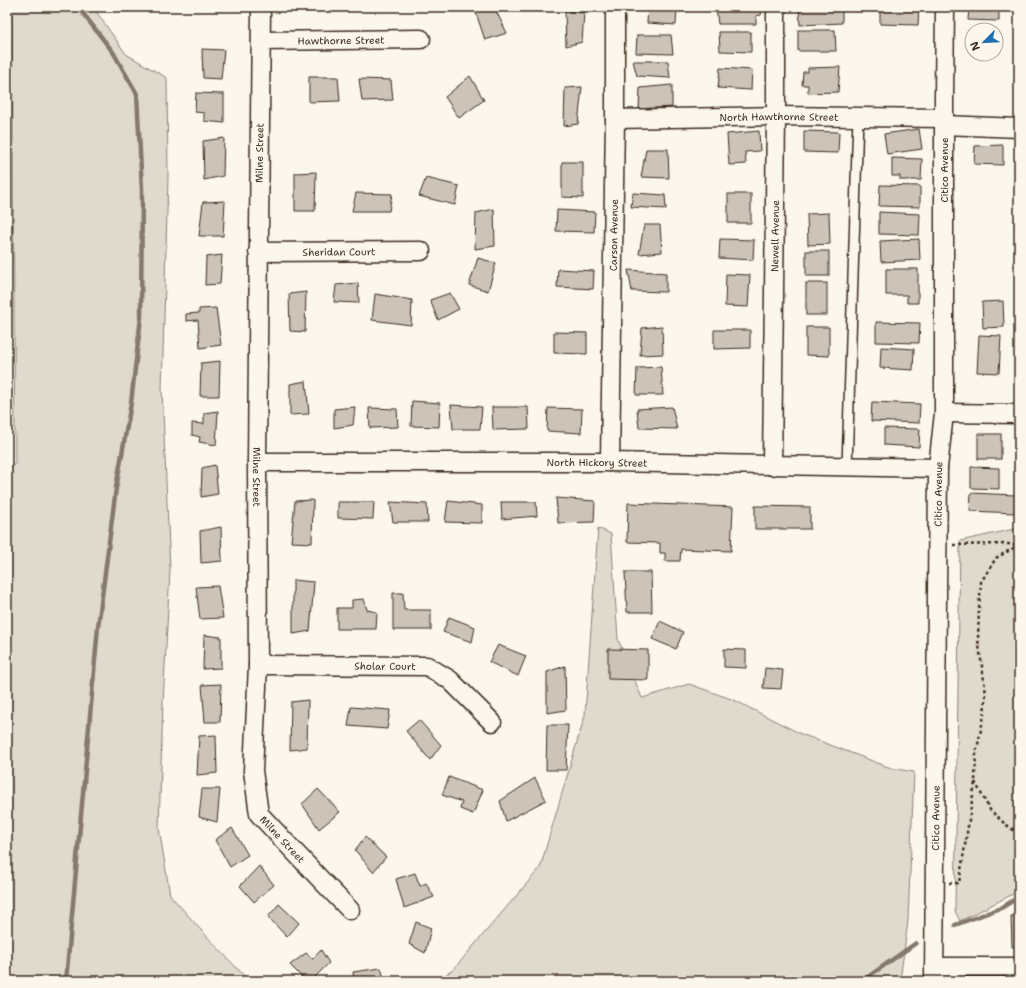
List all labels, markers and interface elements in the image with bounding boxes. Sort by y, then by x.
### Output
north arrow [964,22,1004,62]
street label: Hawthorne Street [297,33,385,48]
text: N [967,39,984,53]
street label: North Hawthorne Street [719,110,839,124]
street label: Milne Street [252,123,267,183]
street label: Citico Avenue [938,137,951,203]
street label: Carson Avenue [607,199,621,271]
street label: Newell Avenue [768,200,782,272]
street label: Sheridan Court [303,245,375,259]
street label: Milne Street [250,447,263,507]
street label: North Hickory Street [547,456,648,470]
street label: Citico Avenue [932,460,946,527]
street label: Sholar Court [354,660,416,673]
street label: Citico Avenue [929,785,943,851]
street label: Milne Street [257,813,308,866]

